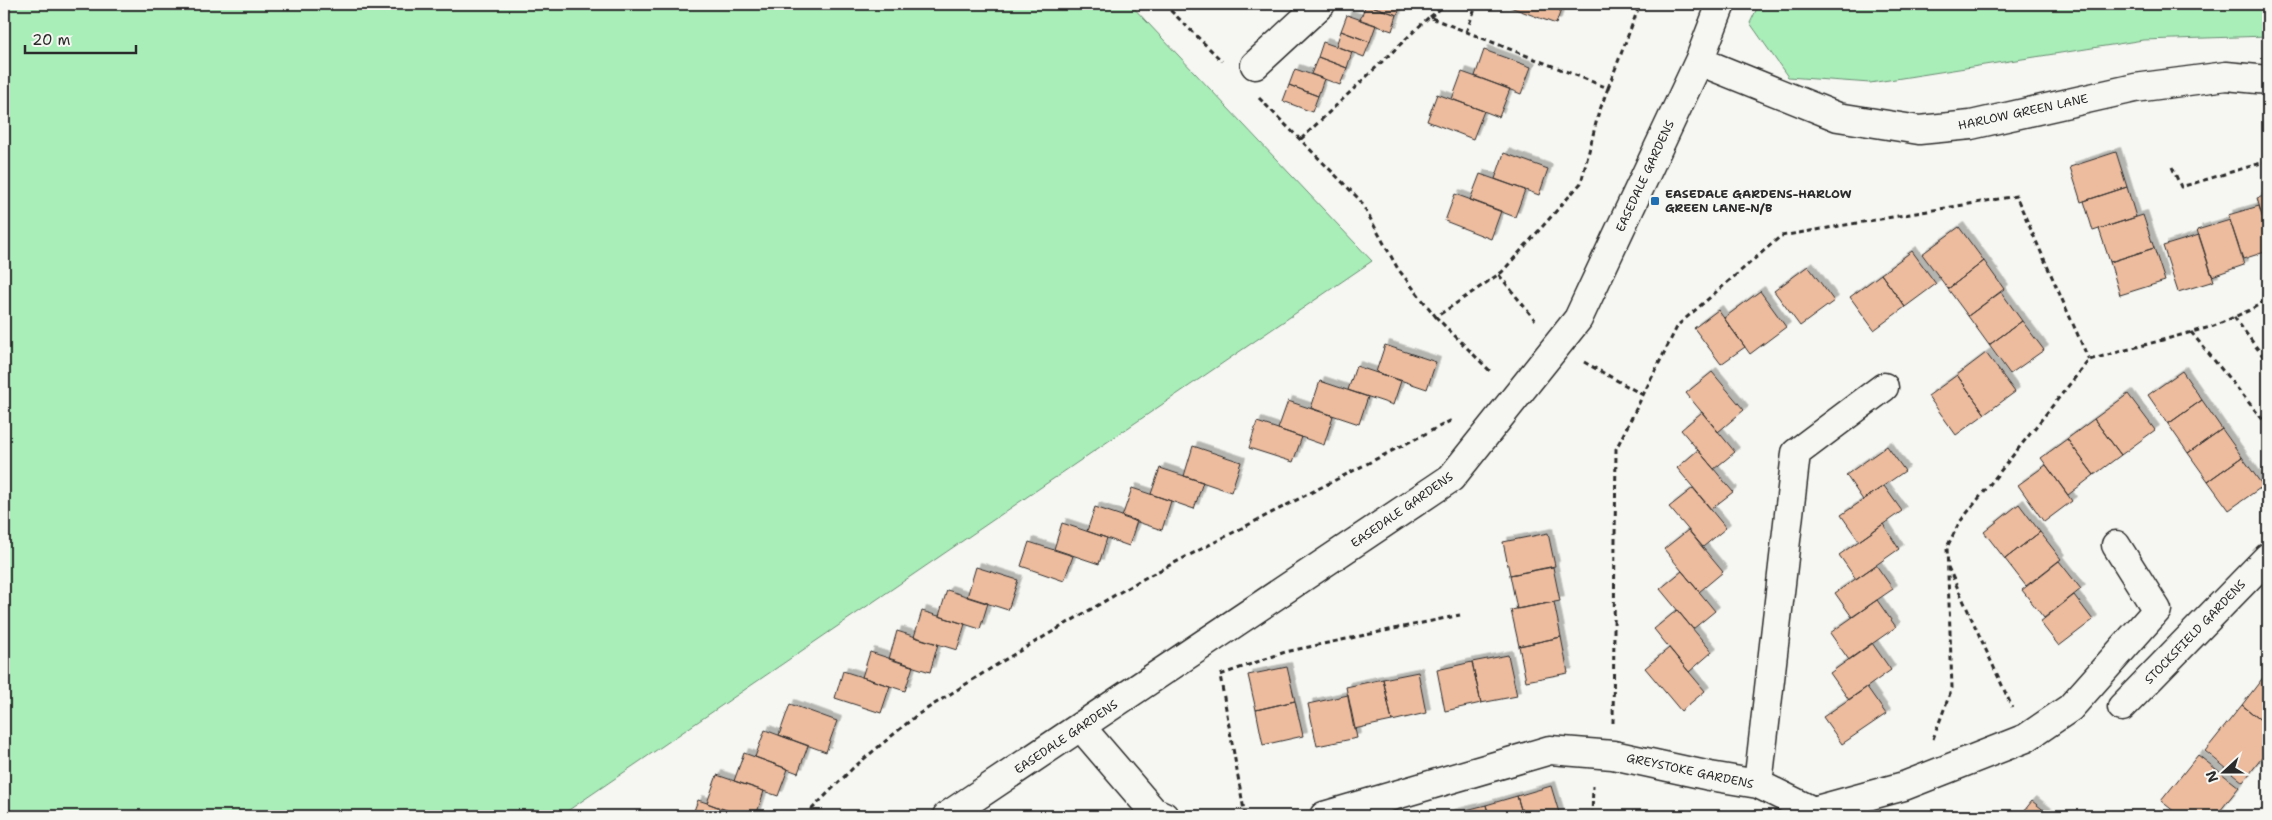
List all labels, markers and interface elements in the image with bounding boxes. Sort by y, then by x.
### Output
scale bar [25,22,136,54]
text: 20 m [32,30,71,50]
street label: HARLOW GREEN LANE [1956,90,2090,134]
street label: EASEDALE GARDENS [1612,117,1678,234]
place label: EASEDALE GARDENS-HARLOW GREEN LANE-N/B [1665,186,1852,216]
marker: EASEDALE GARDENS-HARLOW GREEN LANE-N/B [1649,195,1661,207]
street label: EASEDALE GARDENS [1348,468,1457,551]
street label: STOCKSFIELD GARDENS [2141,576,2249,688]
street label: EASEDALE GARDENS [1011,696,1121,778]
north arrow [2200,748,2250,798]
street label: GREYSTOKE GARDENS [1625,750,1755,792]
text: N [2201,768,2222,785]

